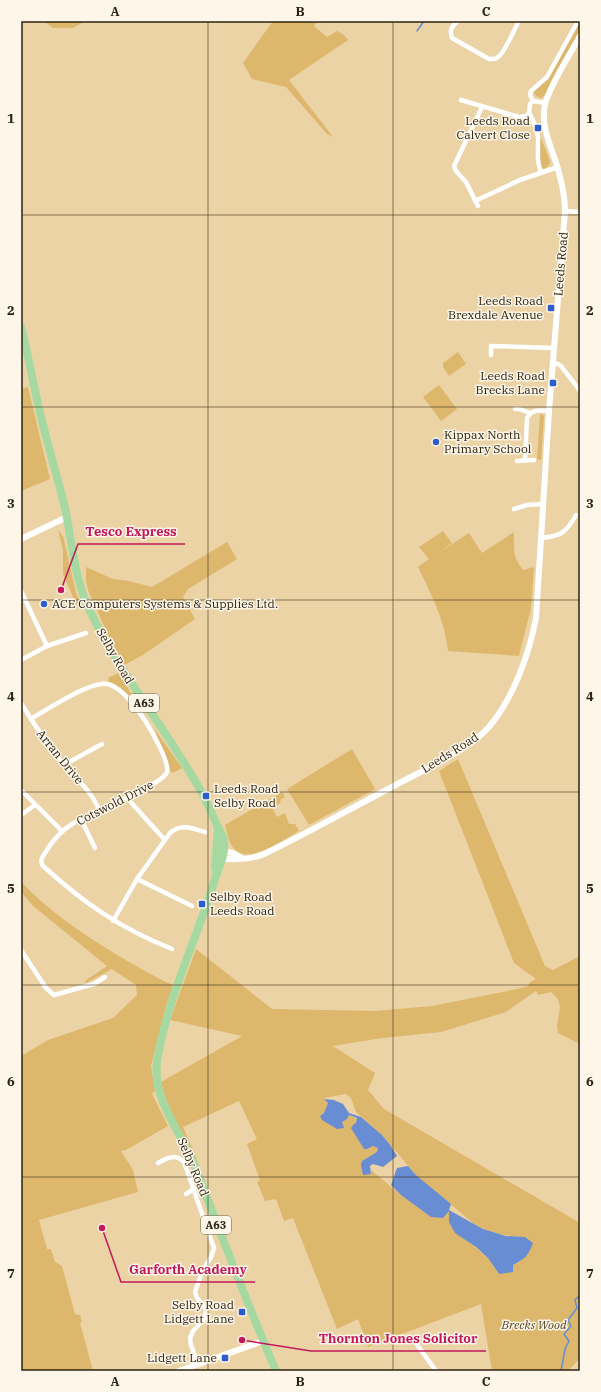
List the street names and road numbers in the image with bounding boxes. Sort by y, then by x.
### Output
street label: Leeds Road [550,231,571,297]
street label: Selby Road [93,625,137,686]
road number: A63 [129,694,159,712]
street label: Arran Drive [34,726,87,787]
street label: Leeds Road [418,729,481,776]
street label: Cotswold Drive [74,777,156,828]
street label: Selby Road [174,1135,212,1198]
road number: A63 [201,1216,231,1234]

